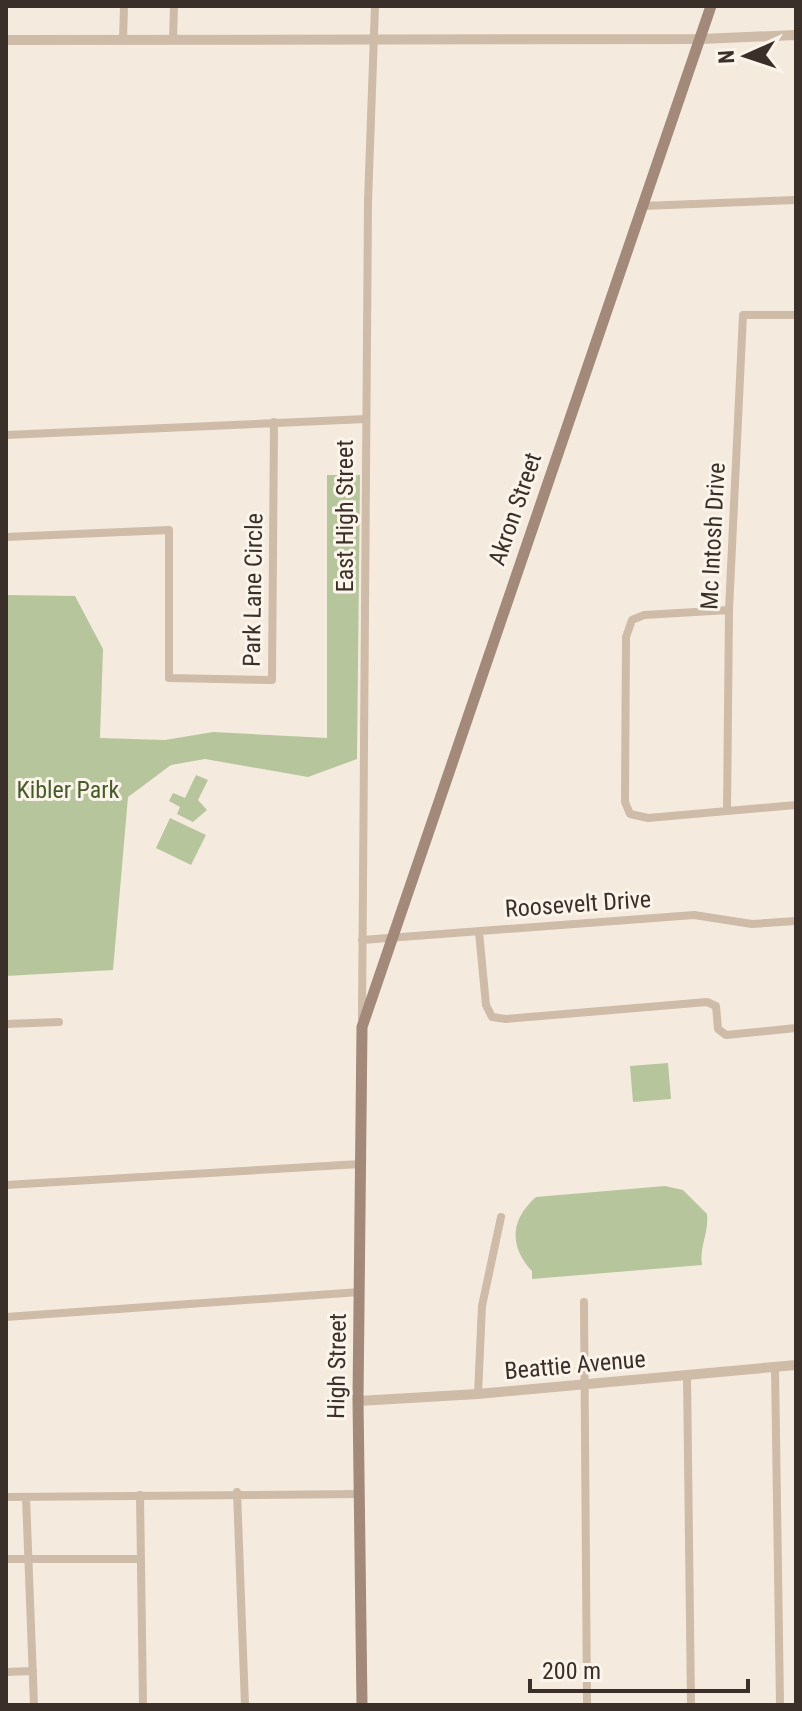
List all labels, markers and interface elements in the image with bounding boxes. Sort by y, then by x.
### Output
north arrow [706,16,786,96]
text: N [714,50,739,64]
street label: East High Street [331,440,359,592]
street label: Akron Street [483,449,547,569]
street label: Mc Intosh Drive [695,462,731,610]
street label: Park Lane Circle [238,513,268,667]
park label: Kibler Park [17,776,120,804]
street label: Roosevelt Drive [504,885,652,923]
street label: High Street [322,1313,352,1419]
street label: Beattie Avenue [503,1345,647,1385]
scale bar [530,1643,748,1693]
text: 200 m [542,1657,601,1685]

